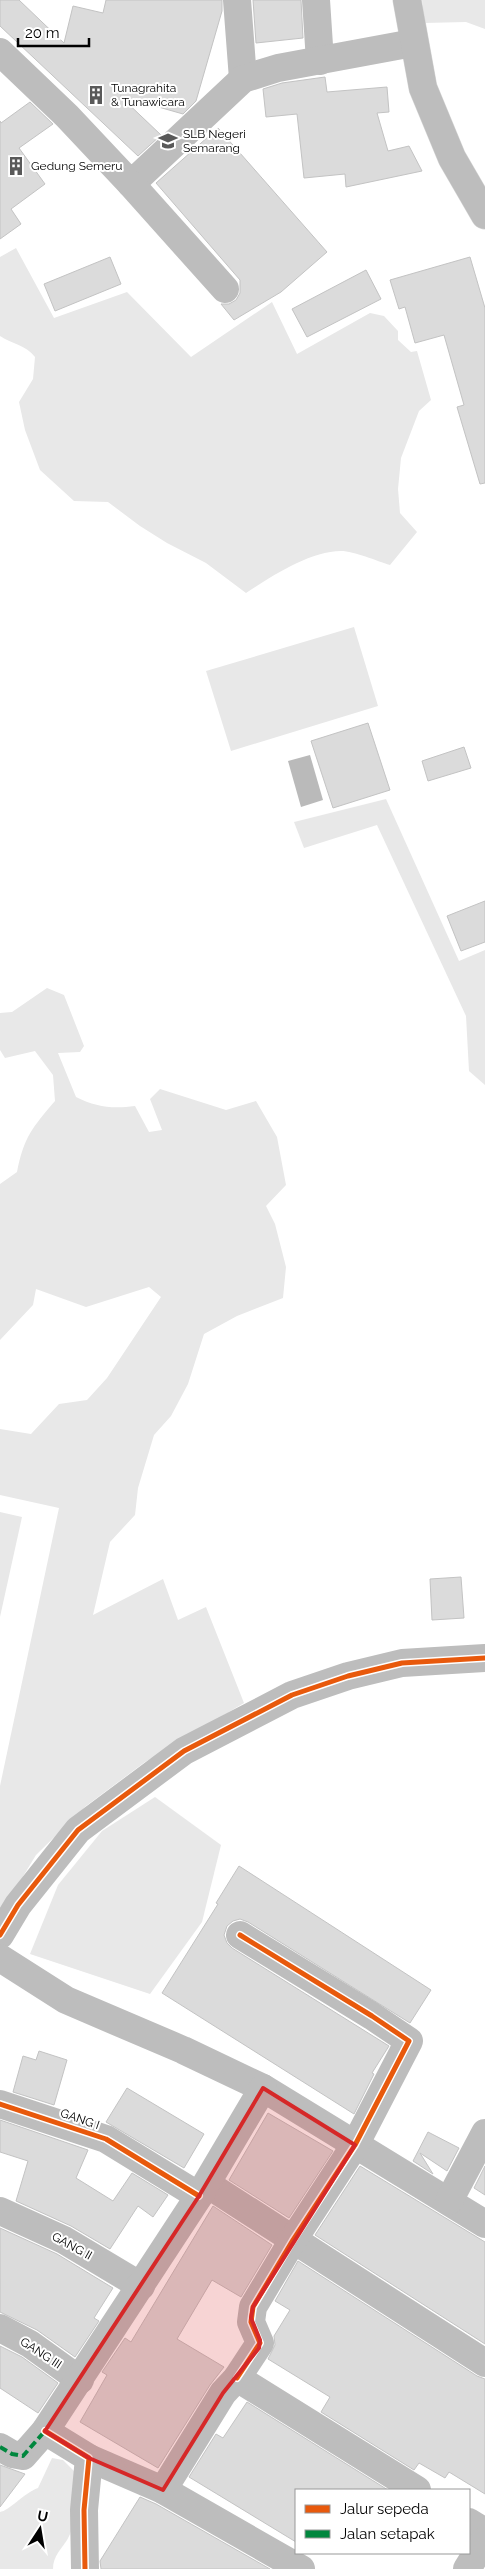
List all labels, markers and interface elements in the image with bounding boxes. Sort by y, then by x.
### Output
scale bar [18,15,89,47]
text: 20 m [25,24,60,42]
place label: Tunagrahita & Tunawicara [111,81,185,109]
building icon: Tunagrahita & Tunawicara [85,84,107,106]
place label: SLB Negeri Semarang [183,127,246,155]
school or university icon: SLB Negeri Semarang [157,130,179,152]
building icon: Gedung Semeru [5,155,27,177]
place label: Gedung Semeru [31,159,122,173]
street label: GANG I [59,2106,101,2132]
street label: GANG II [50,2229,94,2263]
street label: GANG III [18,2334,64,2372]
legend [295,2489,470,2554]
text: Jalur sepeda [340,2500,429,2518]
north arrow [15,2504,65,2554]
text: U [36,2507,50,2525]
text: Jalan setapak [340,2525,435,2543]

